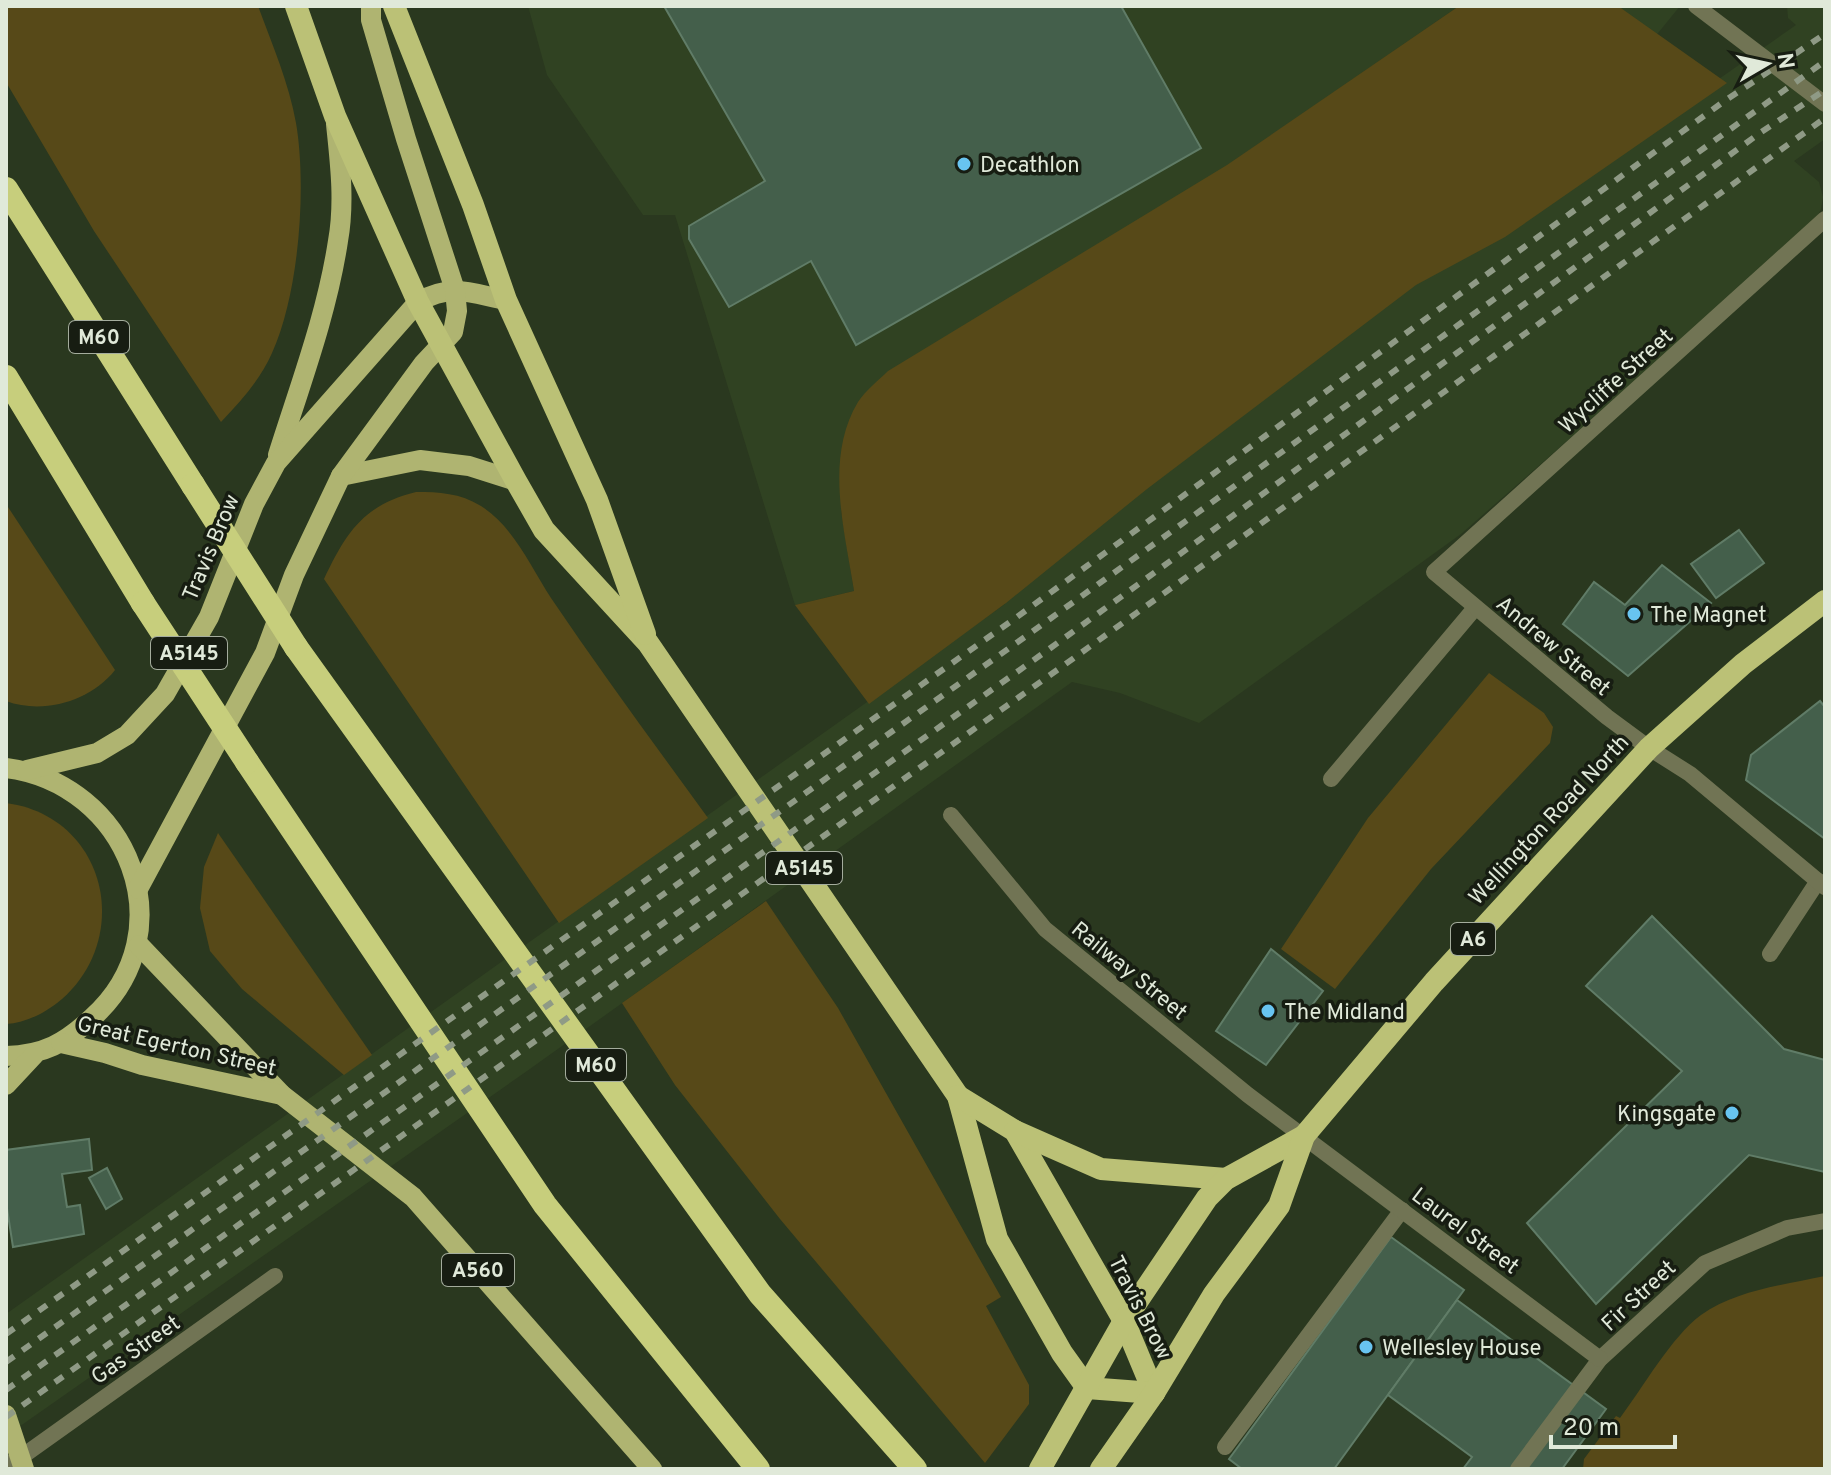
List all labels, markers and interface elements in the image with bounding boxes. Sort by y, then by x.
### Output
north arrow [1727,24,1807,104]
text: N [1770,51,1799,71]
place label: Decathlon [980,153,1080,180]
marker: Decathlon [955,155,973,173]
road number: M60 [69,321,129,353]
street label: Wycliffe Street [1554,323,1679,440]
street label: Travis Brow [178,491,247,605]
street label: Andrew Street [1490,591,1615,703]
place label: The Magnet [1650,603,1767,630]
marker: The Magnet [1625,605,1643,623]
road number: A5145 [151,637,227,669]
street label: Wellington Road North [1464,730,1636,911]
road number: A5145 [766,852,842,884]
street label: Railway Street [1065,917,1192,1027]
road number: A6 [1451,923,1495,955]
place label: The Midland [1284,1000,1405,1027]
marker: The Midland [1259,1002,1277,1020]
street label: Great Egerton Street [74,1011,279,1083]
road number: M60 [566,1049,626,1081]
place label: Kingsgate [1617,1102,1716,1129]
marker: Kingsgate [1723,1104,1741,1122]
street label: Laurel Street [1405,1183,1524,1281]
street label: Travis Brow [1101,1252,1176,1365]
road number: A560 [442,1254,514,1286]
street label: Fir Street [1597,1255,1683,1338]
street label: Gas Street [87,1311,186,1392]
place label: Wellesley House [1382,1336,1541,1363]
marker: Wellesley House [1357,1338,1375,1356]
scale bar [1551,1399,1675,1449]
text: 20 m [1563,1414,1619,1444]

